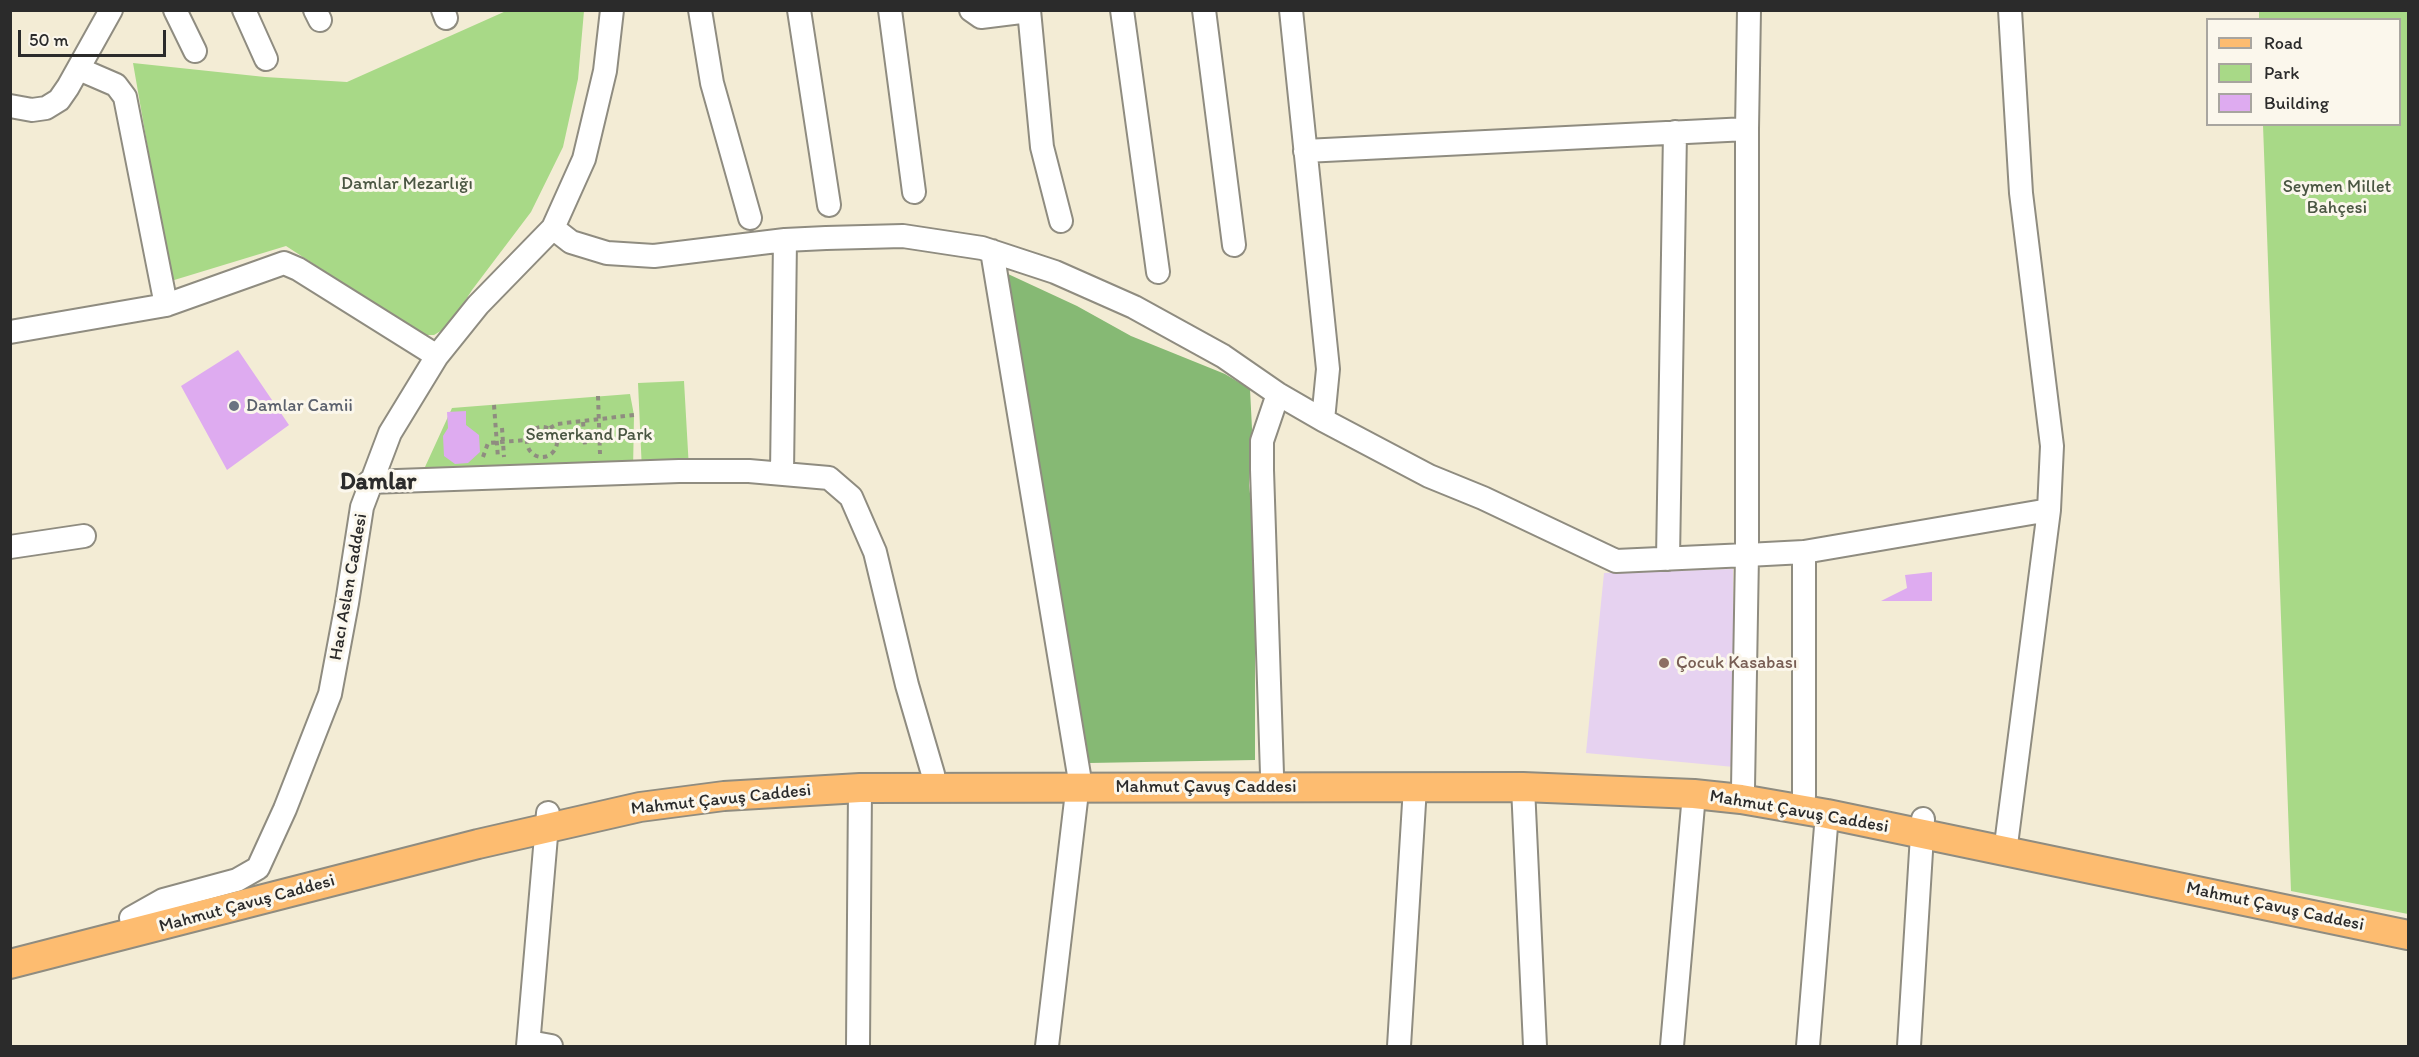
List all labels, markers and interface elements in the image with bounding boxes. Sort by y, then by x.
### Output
scale bar [21,18,170,56]
legend [2206,18,2401,126]
text: 50 m [29,29,69,51]
text: Road [2264,32,2303,54]
text: Park [2264,62,2299,84]
text: Building [2264,92,2329,114]
park label: Damlar Mezarlığı [341,173,473,195]
park label: Seymen Millet Bahçesi [2283,176,2391,219]
place label: Damlar Camii [246,395,353,417]
marker: Damlar Camii [227,399,241,413]
park label: Semerkand Park [525,424,653,446]
district label: Damlar [340,469,416,497]
street label: Hacı Aslan Caddesi [325,512,373,662]
place label: Çocuk Kasabası [1676,652,1797,674]
marker: Çocuk Kasabası [1657,656,1671,670]
street label: Mahmut Çavuş Caddesi [1115,776,1297,798]
street label: Mahmut Çavuş Caddesi [630,780,812,820]
street label: Mahmut Çavuş Caddesi [1708,786,1890,838]
street label: Mahmut Çavuş Caddesi [157,870,337,938]
street label: Mahmut Çavuş Caddesi [2184,878,2366,936]

